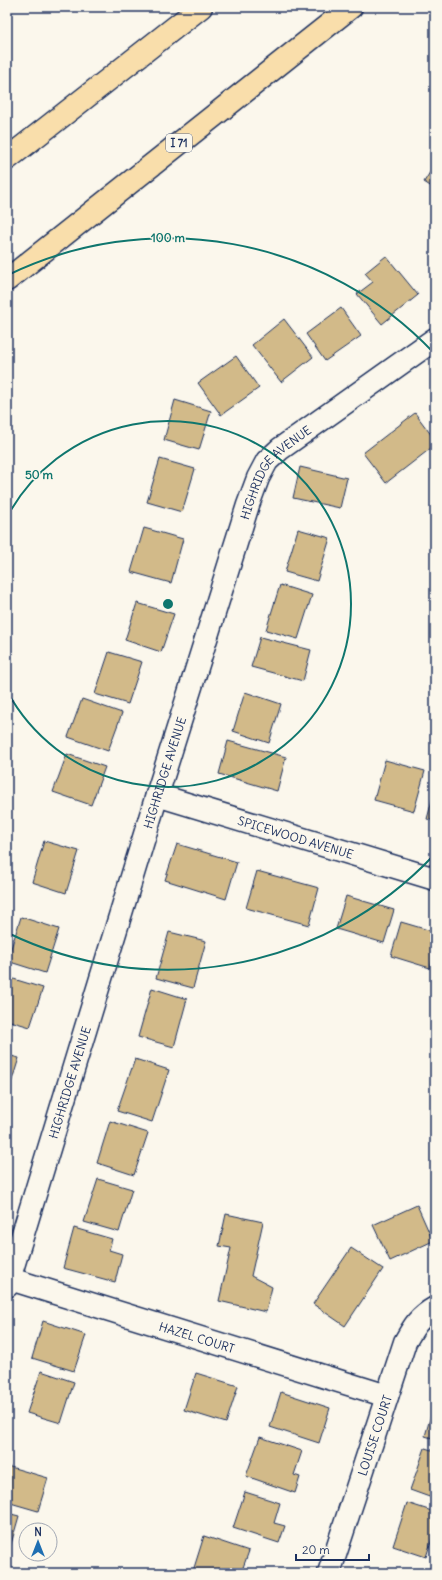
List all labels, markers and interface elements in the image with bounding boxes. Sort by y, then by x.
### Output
road number: I 71 [166,134,192,152]
text: 100 m [151,230,185,245]
street label: HIGHRIDGE AVENUE [236,422,314,521]
text: 50 m [25,467,54,482]
centre of rings [161,597,175,611]
street label: HIGHRIDGE AVENUE [140,715,189,830]
street label: SPICEWOOD AVENUE [236,812,355,861]
street label: HIGHRIDGE AVENUE [45,1024,93,1140]
street label: HAZEL COURT [157,1318,237,1356]
street label: LOUISE COURT [354,1393,395,1478]
north arrow [18,1522,58,1562]
text: N [34,1525,42,1539]
scale bar [296,1536,369,1562]
text: 20 m [302,1542,330,1557]

